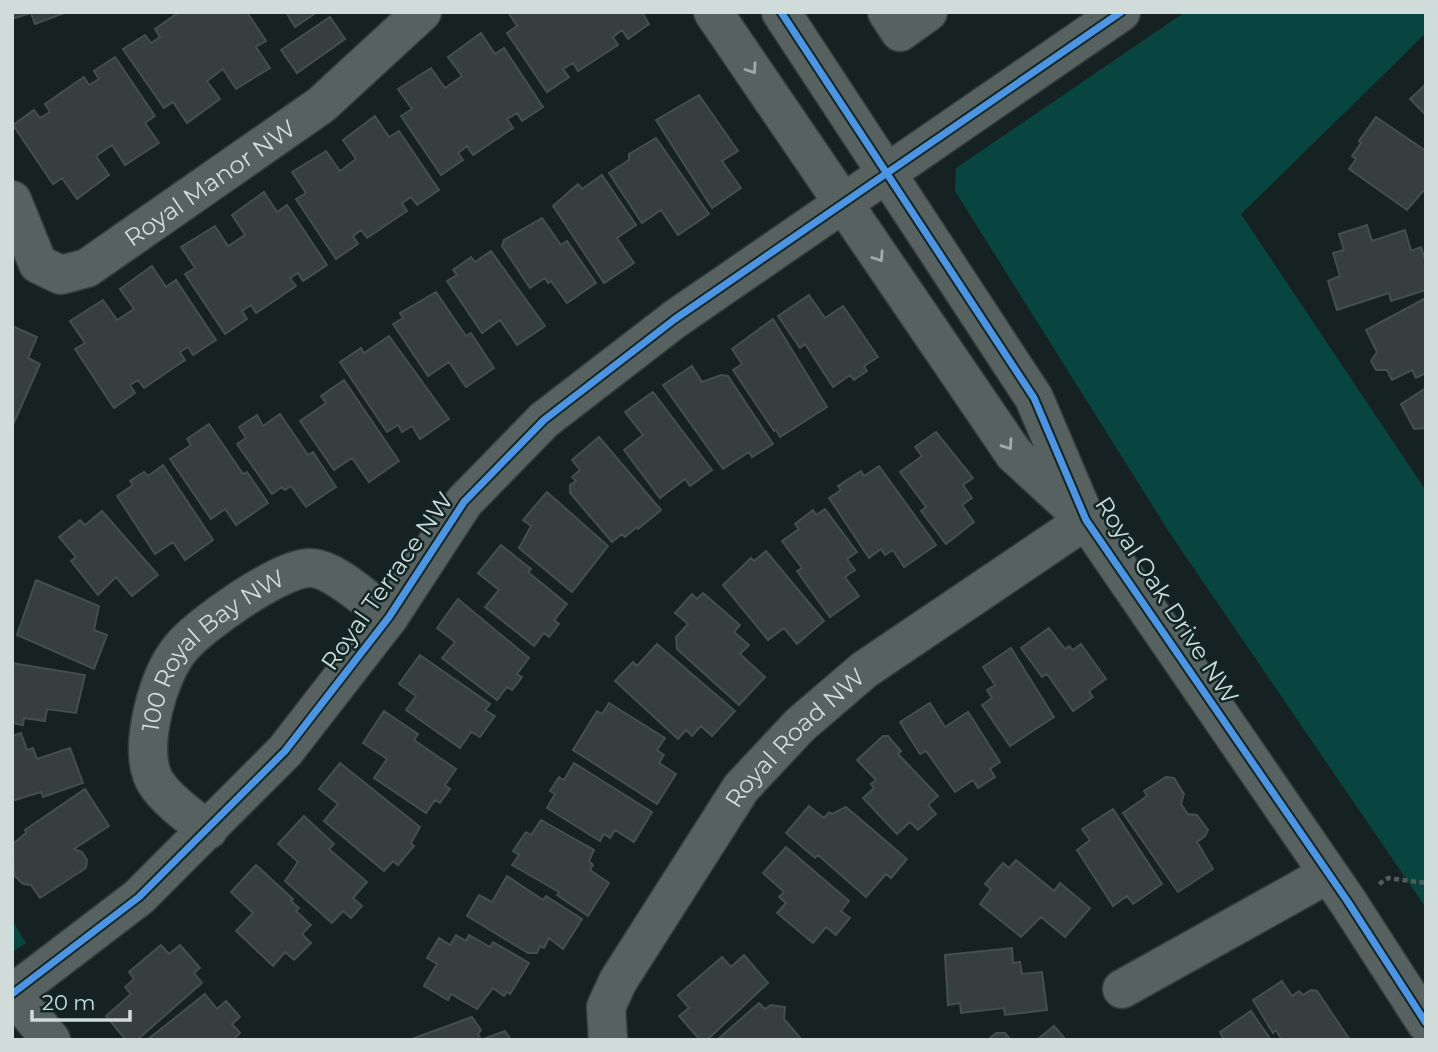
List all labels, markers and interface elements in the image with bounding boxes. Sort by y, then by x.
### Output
one-way arrow [743,61,756,74]
street label: Royal Manor NW [119,113,301,252]
one-way arrow [871,249,883,262]
one-way arrow [1000,437,1012,450]
street label: Royal Terrace NW [315,486,459,676]
street label: Royal Oak Drive NW [1089,491,1245,709]
street label: 100 Royal Bay NW [135,563,289,734]
street label: Royal Road NW [718,662,870,812]
scale bar [32,978,130,1022]
text: 20 m [42,990,96,1015]

